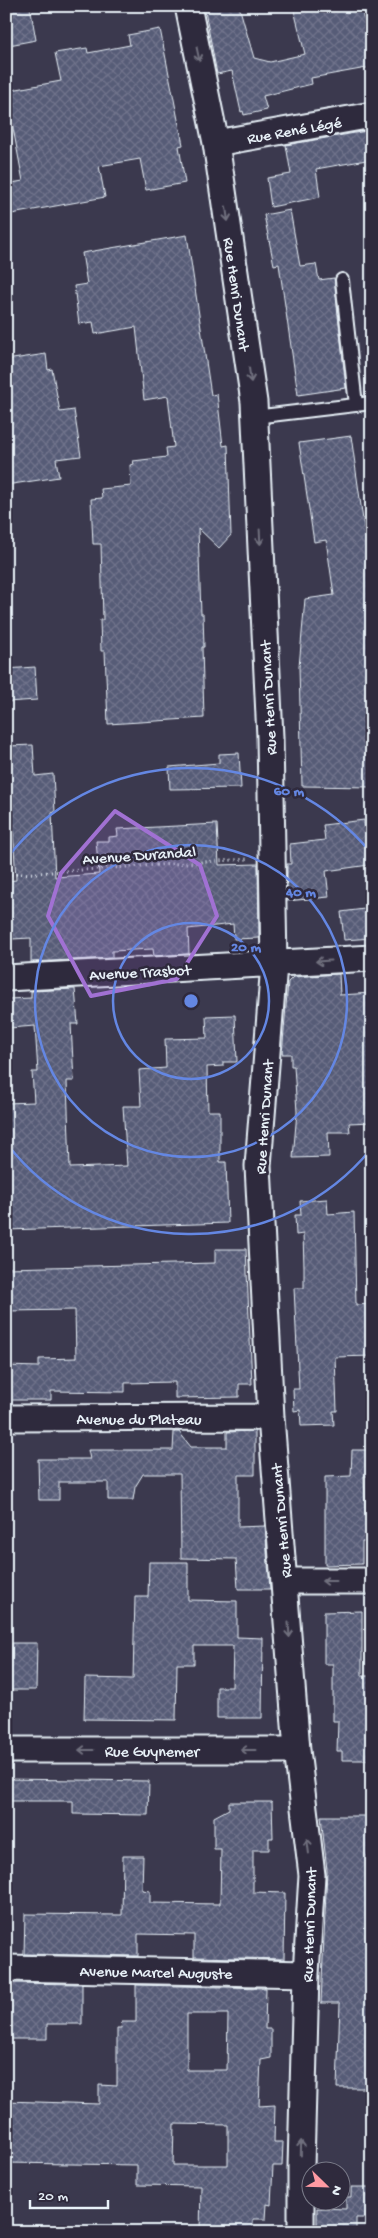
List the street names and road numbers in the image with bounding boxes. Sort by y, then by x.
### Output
street label: Rue René Légé [246,115,344,150]
street label: Rue Henri Dunant [217,237,252,354]
street label: Rue Henri Dunant [258,639,283,755]
street label: Avenue Durandal [82,844,197,871]
street label: Avenue Trasbot [89,962,193,987]
street label: Rue Henri Dunant [253,1058,280,1175]
street label: Avenue du Plateau [77,1412,202,1431]
street label: Rue Henri Dunant [269,1461,298,1579]
street label: Rue Guynemer [105,1744,201,1763]
street label: Rue Henri Dunant [300,1866,323,1983]
street label: Avenue Marcel Auguste [79,1964,233,1985]

